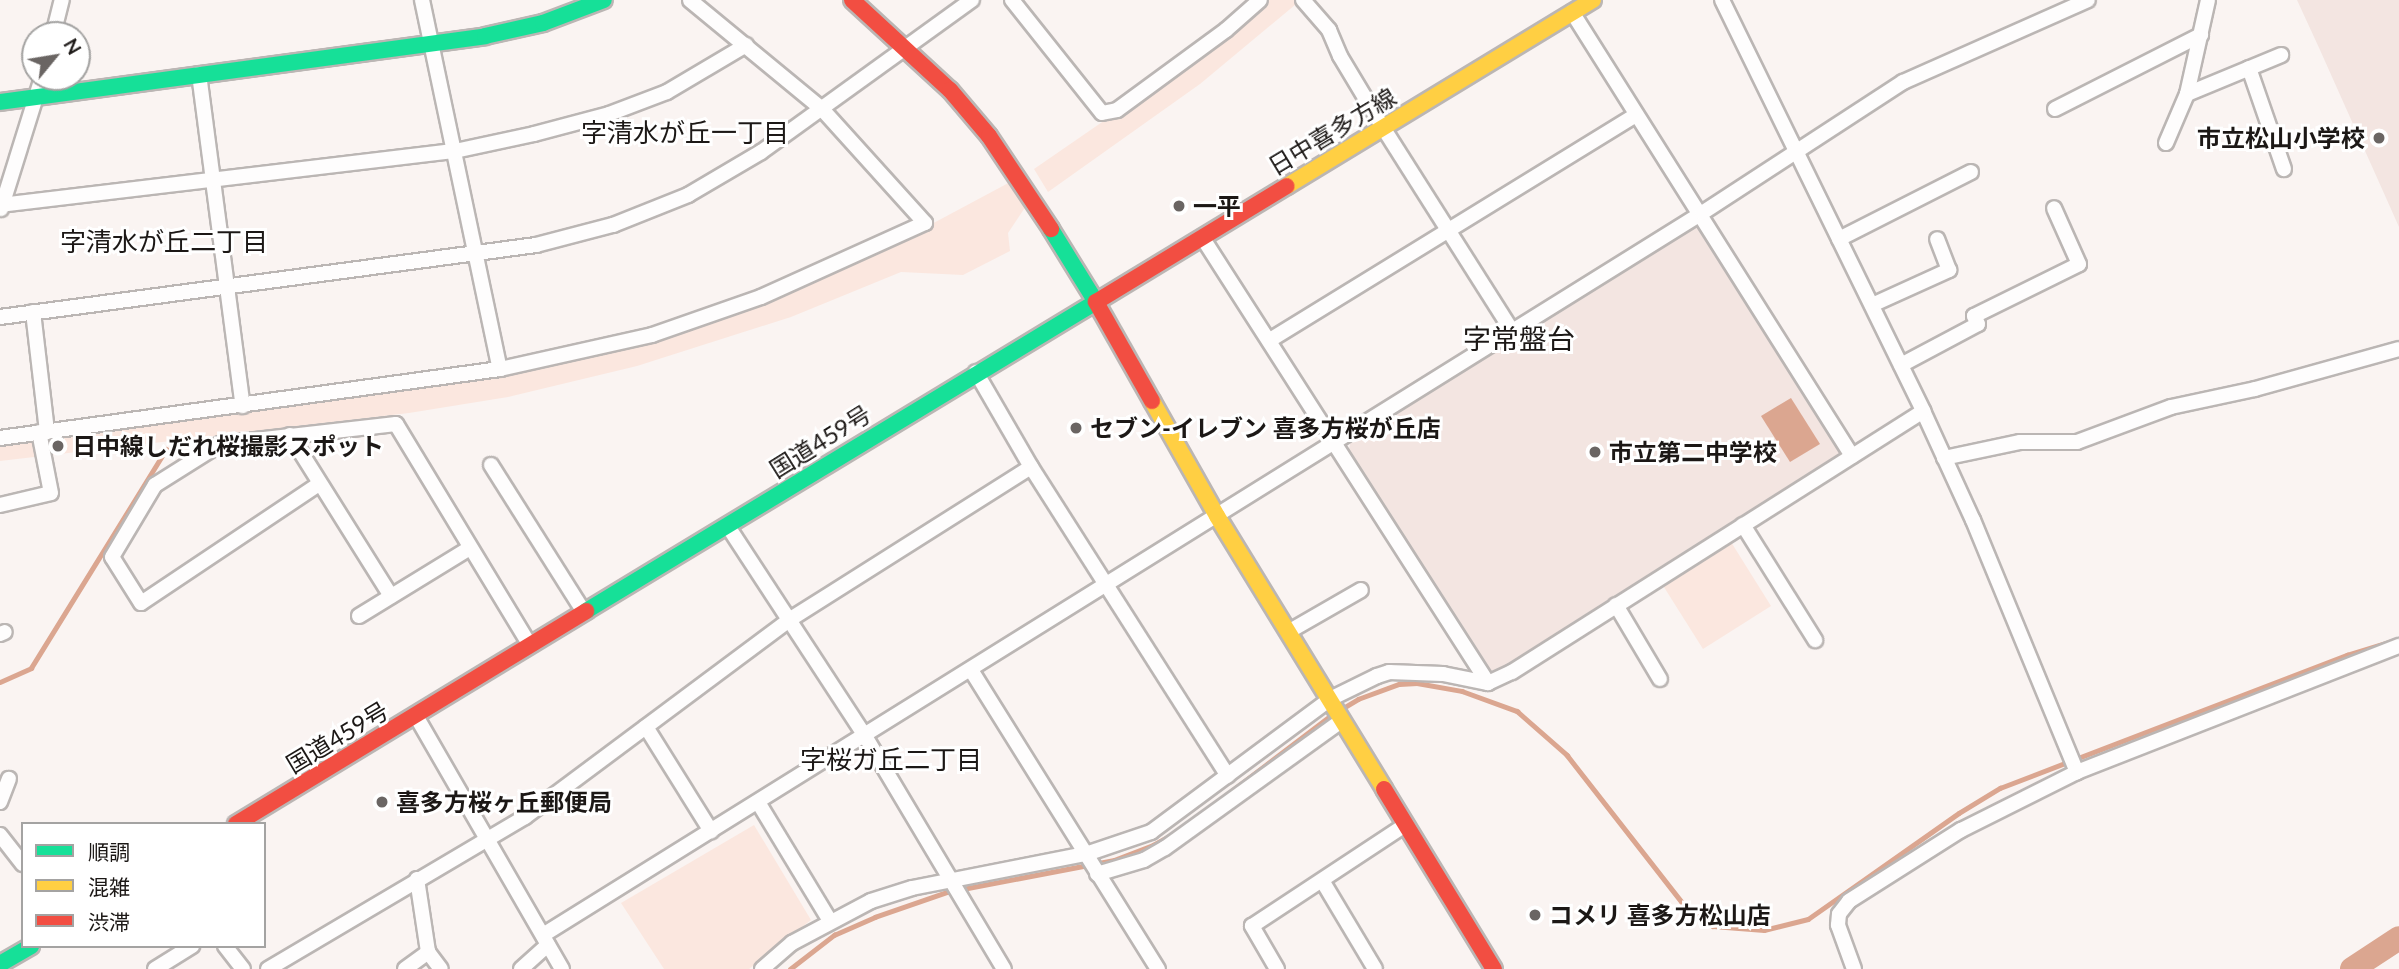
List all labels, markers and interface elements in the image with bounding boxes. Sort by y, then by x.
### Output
north arrow [21,21,91,91]
text: N [59,34,87,58]
street label: 日中喜多方線 [1263,82,1401,180]
district label: 字清水が丘一丁目 [581,117,789,149]
place label: 市立松山小学校 [2197,124,2365,152]
marker: 市立松山小学校 [2371,130,2387,146]
place label: 一平 [1193,192,1241,220]
marker: 一平 [1171,198,1187,214]
district label: 字清水が丘二丁目 [60,226,268,258]
district label: 字常盤台 [1463,321,1575,355]
street label: 国道459号 [764,399,876,483]
place label: セブン-イレブン 喜多方桜が丘店 [1090,414,1441,442]
marker: セブン-イレブン 喜多方桜が丘店 [1068,420,1084,436]
place label: 日中線しだれ桜撮影スポット [72,432,384,460]
marker: 日中線しだれ桜撮影スポット [50,438,66,454]
place label: 市立第二中学校 [1609,438,1777,466]
marker: 市立第二中学校 [1587,444,1603,460]
street label: 国道459号 [281,695,393,779]
district label: 字桜ガ丘二丁目 [800,744,982,776]
place label: 喜多方桜ヶ丘郵便局 [396,788,612,816]
marker: 喜多方桜ヶ丘郵便局 [374,794,390,810]
legend [21,822,266,948]
text: 順調 [88,839,130,864]
text: 混雑 [88,874,130,899]
place label: コメリ 喜多方松山店 [1549,901,1771,929]
marker: コメリ 喜多方松山店 [1527,907,1543,923]
text: 渋滞 [88,909,130,934]

